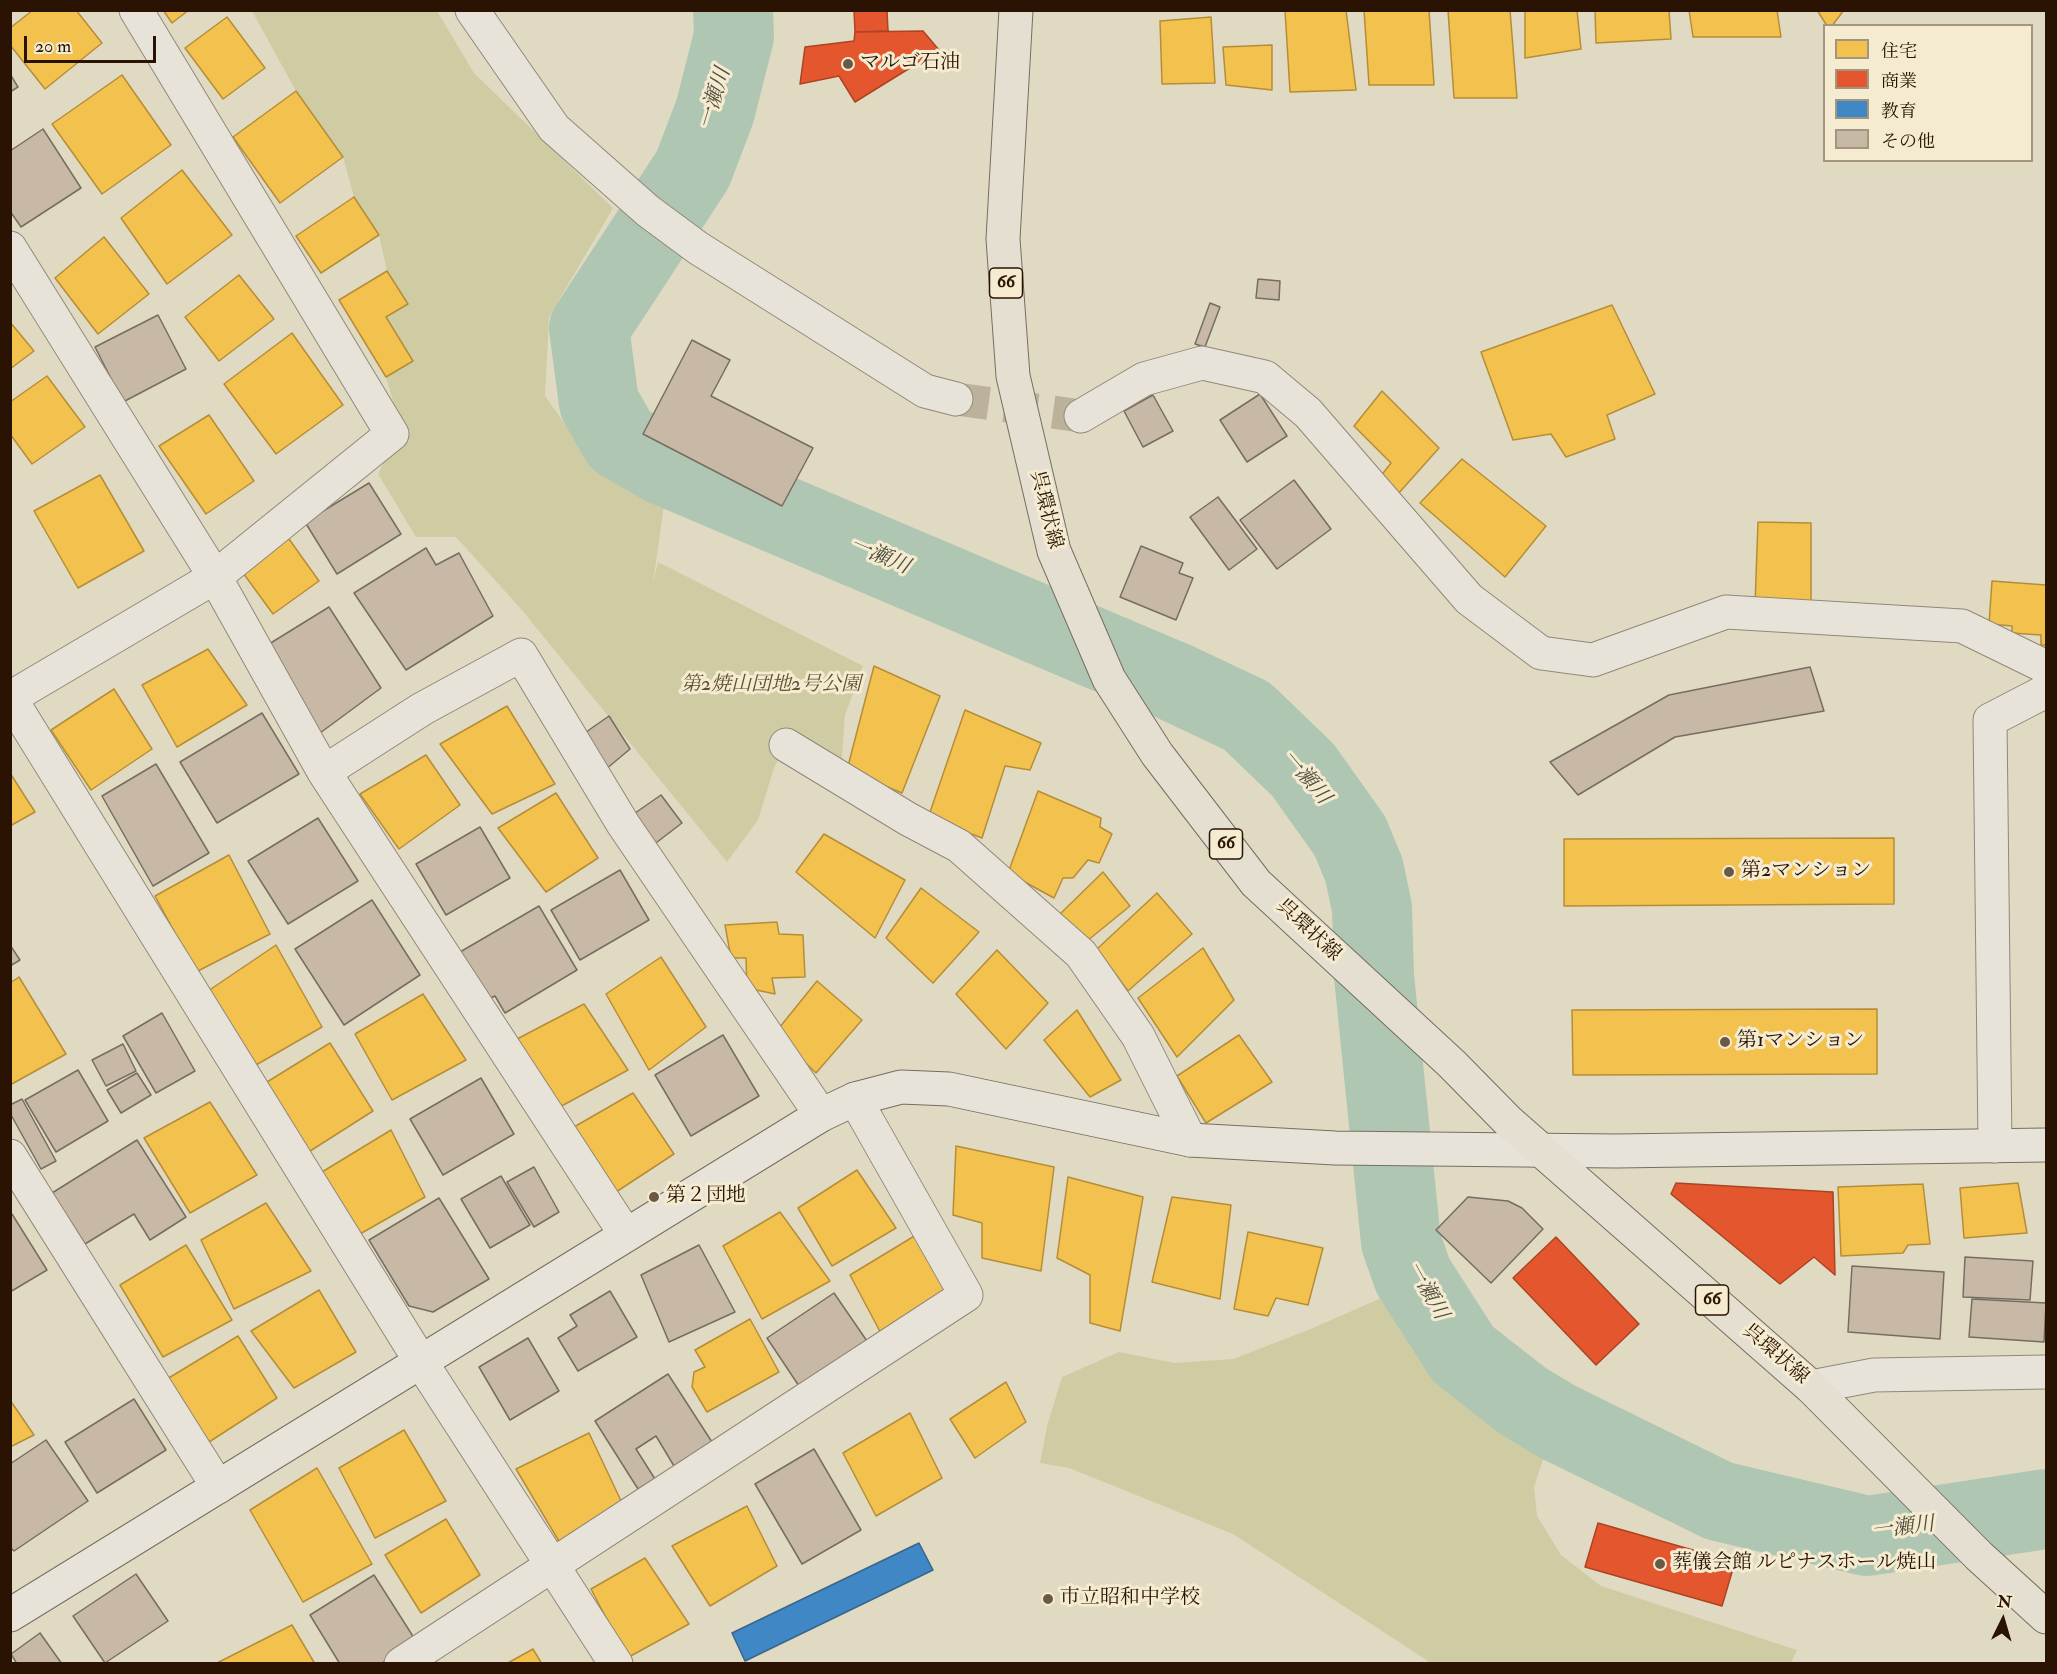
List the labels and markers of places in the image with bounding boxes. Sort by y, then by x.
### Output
place label: マルゴ石油 [860,52,960,76]
marker: マルゴ石油 [841,57,855,71]
place label: 第2マンション [1741,860,1871,884]
marker: 第2マンション [1722,865,1736,879]
place label: 第1マンション [1737,1030,1864,1054]
marker: 第1マンション [1718,1035,1732,1049]
place label: 第２団地 [666,1185,746,1209]
marker: 第２団地 [647,1190,661,1204]
place label: 葬儀会館 ルピナスホール焼山 [1672,1552,1936,1576]
marker: 葬儀会館 ルピナスホール焼山 [1653,1557,1667,1571]
place label: 市立昭和中学校 [1060,1587,1200,1611]
marker: 市立昭和中学校 [1041,1592,1055,1606]

